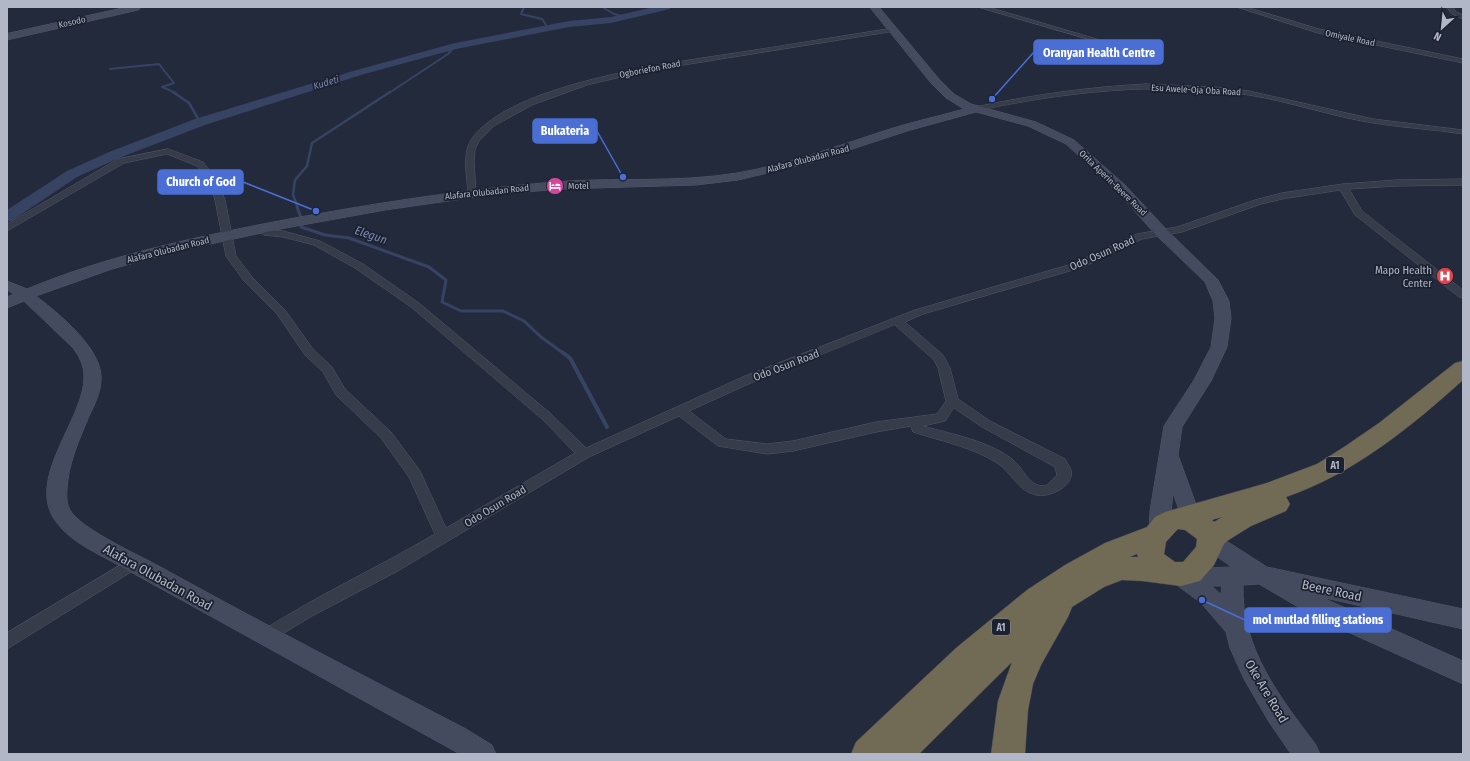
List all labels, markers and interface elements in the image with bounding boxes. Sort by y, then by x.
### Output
north arrow [1422,8,1462,48]
street label: Kosodo [57,14,87,30]
street label: Omiyale Road [1324,28,1376,48]
text: N [1432,29,1444,44]
callout: Oranyan Health Centre [1034,40,1163,64]
text: Oranyan Health Centre [1043,46,1155,60]
street label: Ogboriefon Road [619,58,682,80]
water label: Kudeti [312,73,341,93]
street label: Esu Awele-Oja Oba Road [1151,83,1241,97]
callout: Bukateria [533,119,597,143]
text: Bukateria [541,124,589,138]
street label: Alafara Olubadan Road [766,143,850,175]
street label: Orita Aperin-Beere Road [1077,148,1149,218]
callout: Church of God [158,170,243,194]
text: Church of God [166,175,236,189]
hotel icon: Motel [545,176,565,196]
place label: Motel [568,181,589,191]
street label: Alafara Olubadan Road [444,183,530,201]
water label: Elegun [353,223,389,247]
street label: Odo Osun Road [1068,233,1137,274]
street label: Alafara Olubadan Road [126,235,210,265]
place label: Mapo Health Center [1375,264,1432,290]
hospital icon: Mapo Health Center [1435,266,1455,286]
street label: Odo Osun Road [751,347,821,384]
road number: A1 [1326,457,1344,473]
street label: Odo Osun Road [462,483,528,530]
street label: Alafara Olubadan Road [101,541,215,614]
street label: Beere Road [1301,577,1363,604]
callout: mol mutlad filling stations [1245,608,1391,632]
text: mol mutlad filling stations [1253,613,1384,627]
road number: A1 [992,619,1010,635]
street label: Oke Are Road [1242,657,1291,726]

